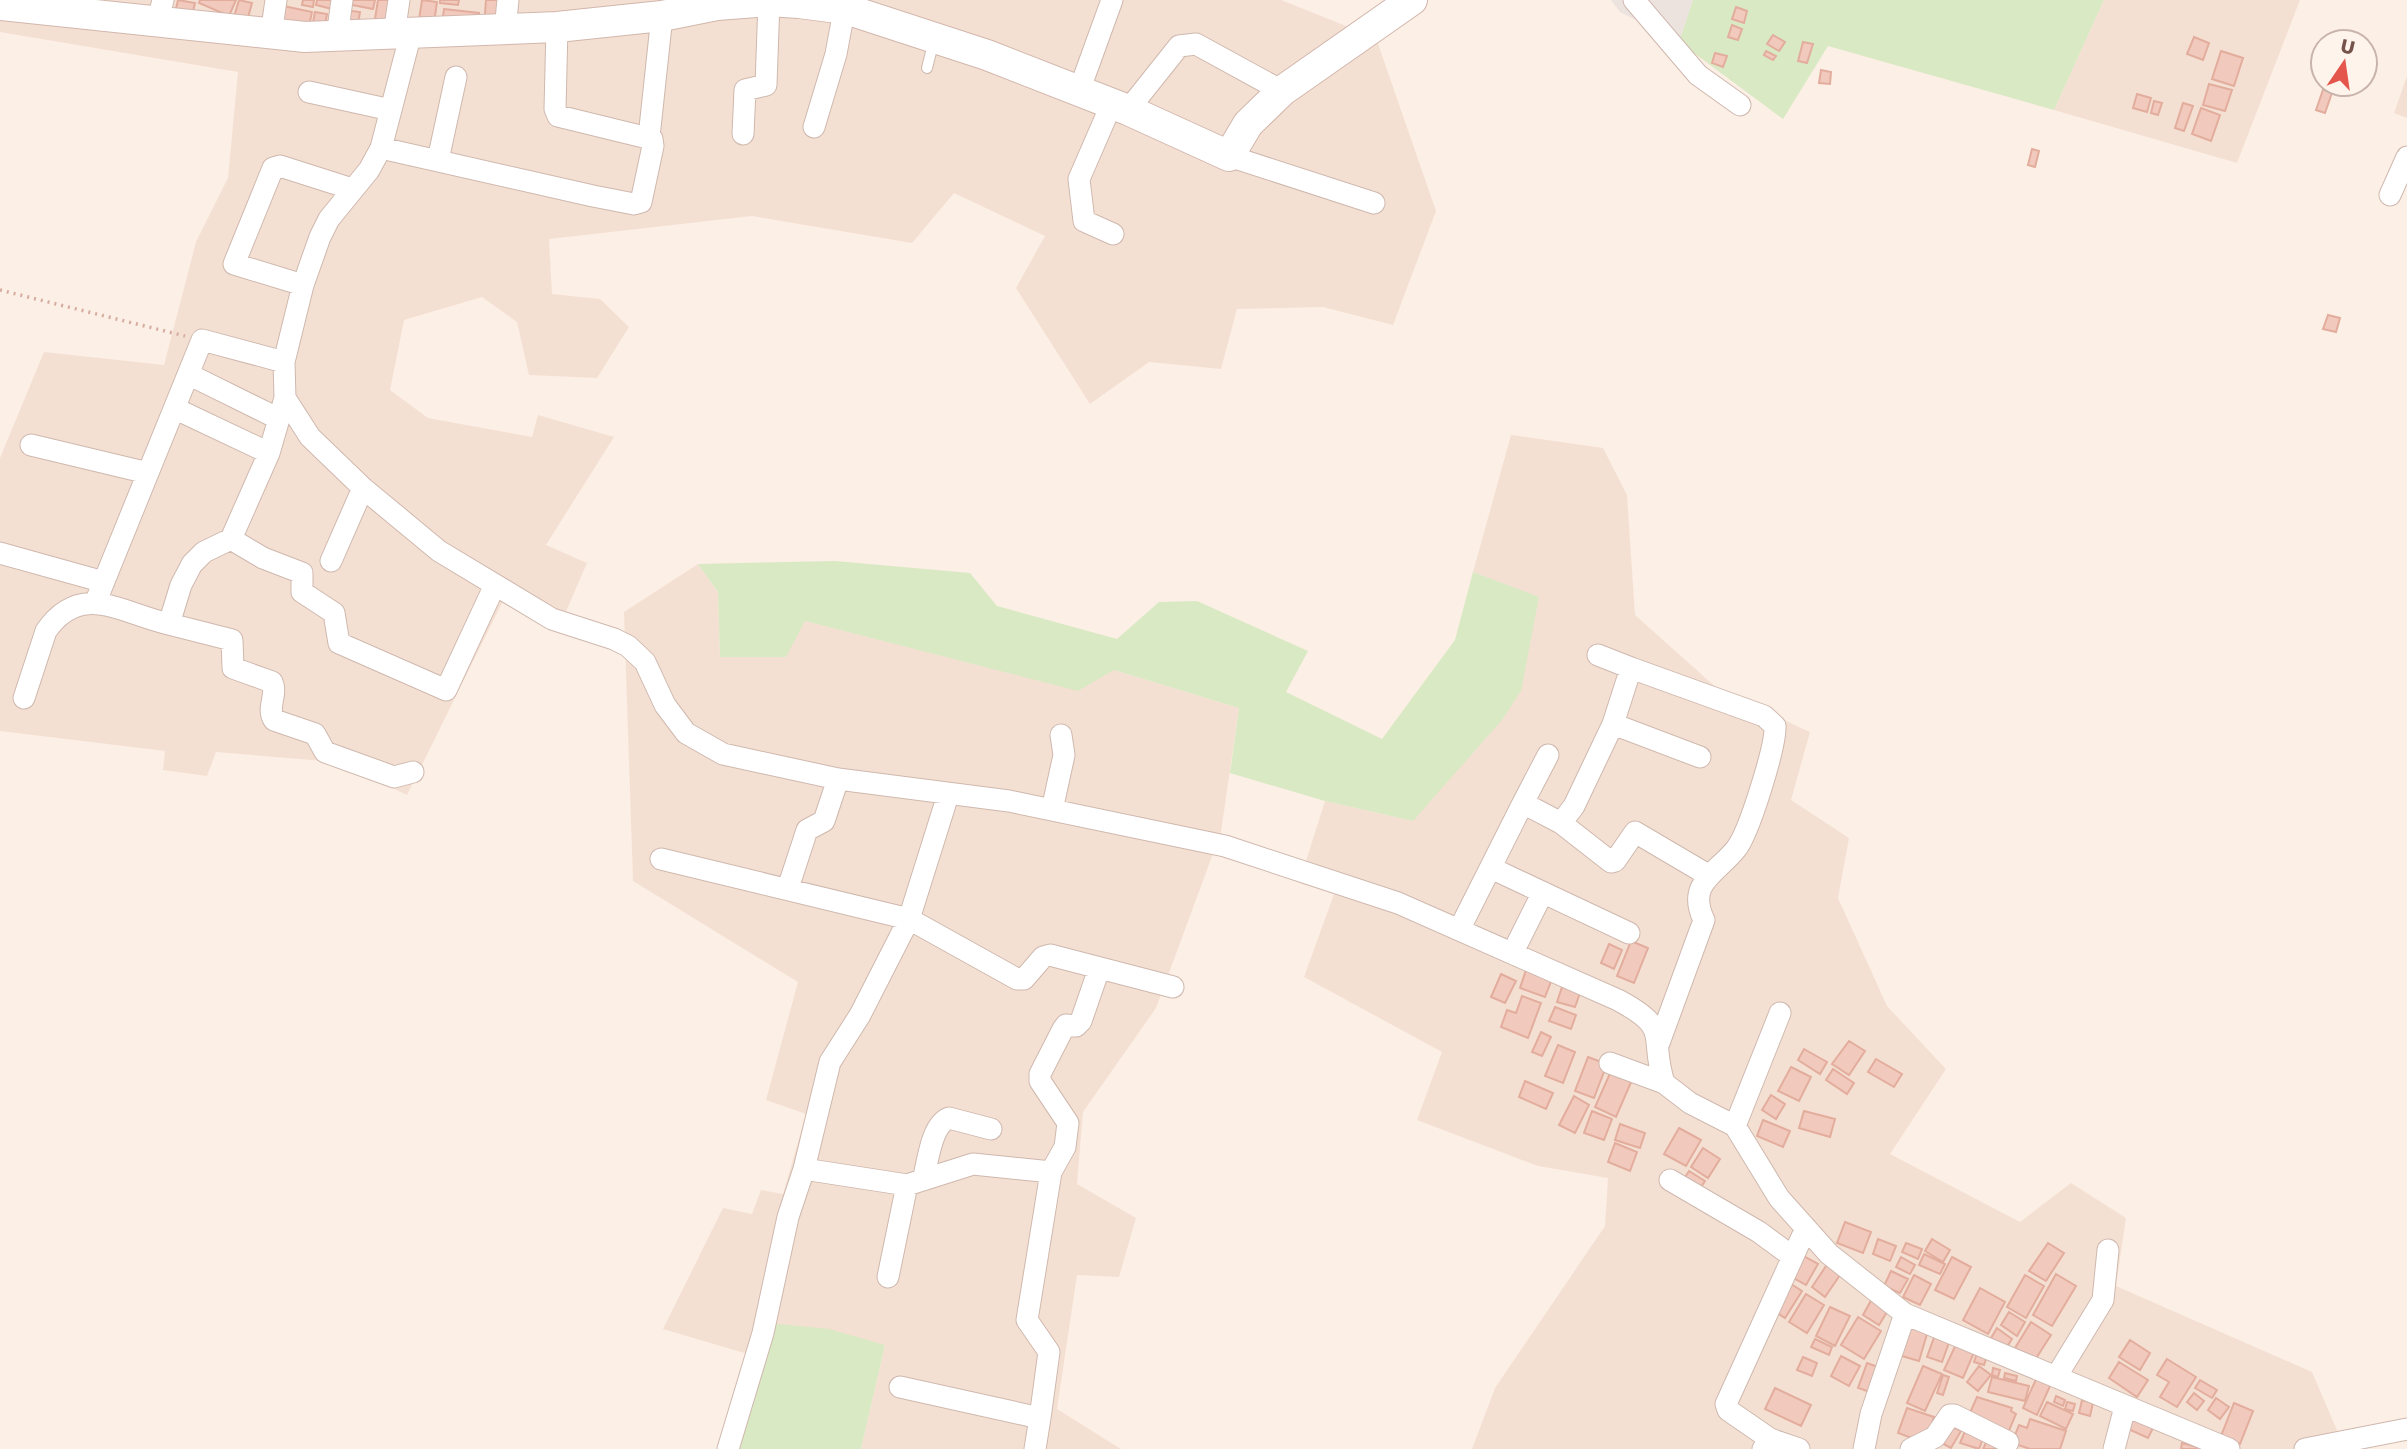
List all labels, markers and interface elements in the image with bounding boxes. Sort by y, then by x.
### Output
north arrow [2309,28,2379,98]
text: U [2339,33,2357,59]

